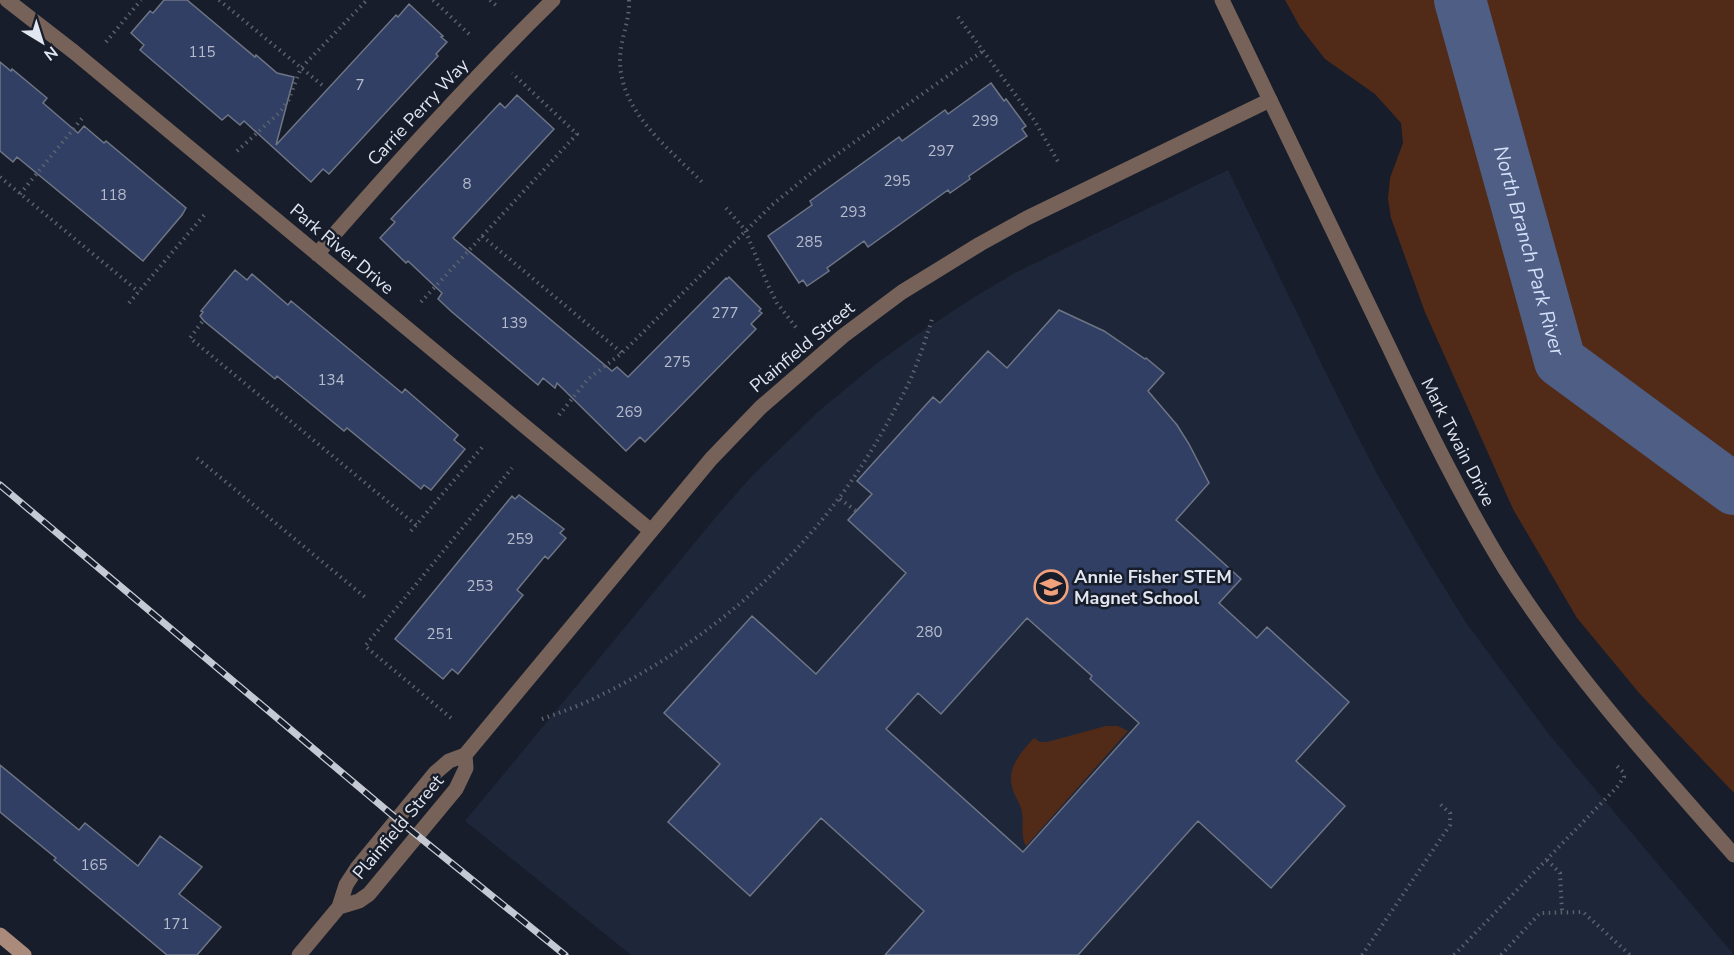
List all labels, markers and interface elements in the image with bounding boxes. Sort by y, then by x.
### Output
north arrow [12,12,72,72]
text: N [39,41,62,65]
house number: 115 [188,42,216,62]
street label: Carrie Perry Way [362,53,474,171]
house number: 7 [355,75,365,95]
house number: 299 [971,111,999,131]
house number: 297 [927,141,955,161]
water label: North Branch Park River [1487,143,1572,359]
house number: 295 [883,171,911,191]
house number: 8 [462,174,472,194]
house number: 118 [99,185,127,205]
street label: Park River Drive [285,198,399,300]
house number: 293 [839,202,867,222]
house number: 285 [795,232,823,252]
street label: Plainfield Street [745,296,860,398]
house number: 277 [711,303,739,323]
house number: 139 [500,313,528,333]
house number: 275 [663,352,691,372]
house number: 134 [317,370,345,390]
street label: Mark Twain Drive [1415,374,1501,510]
house number: 269 [615,402,643,422]
house number: 259 [506,529,534,549]
place label: Annie Fisher STEM Magnet School [1074,565,1232,610]
school or university icon: Annie Fisher STEM Magnet School [1033,569,1069,605]
house number: 253 [466,576,494,596]
house number: 280 [915,622,943,642]
house number: 251 [426,624,454,644]
street label: Plainfield Street [347,769,449,884]
house number: 165 [80,855,108,875]
house number: 171 [162,914,190,934]

